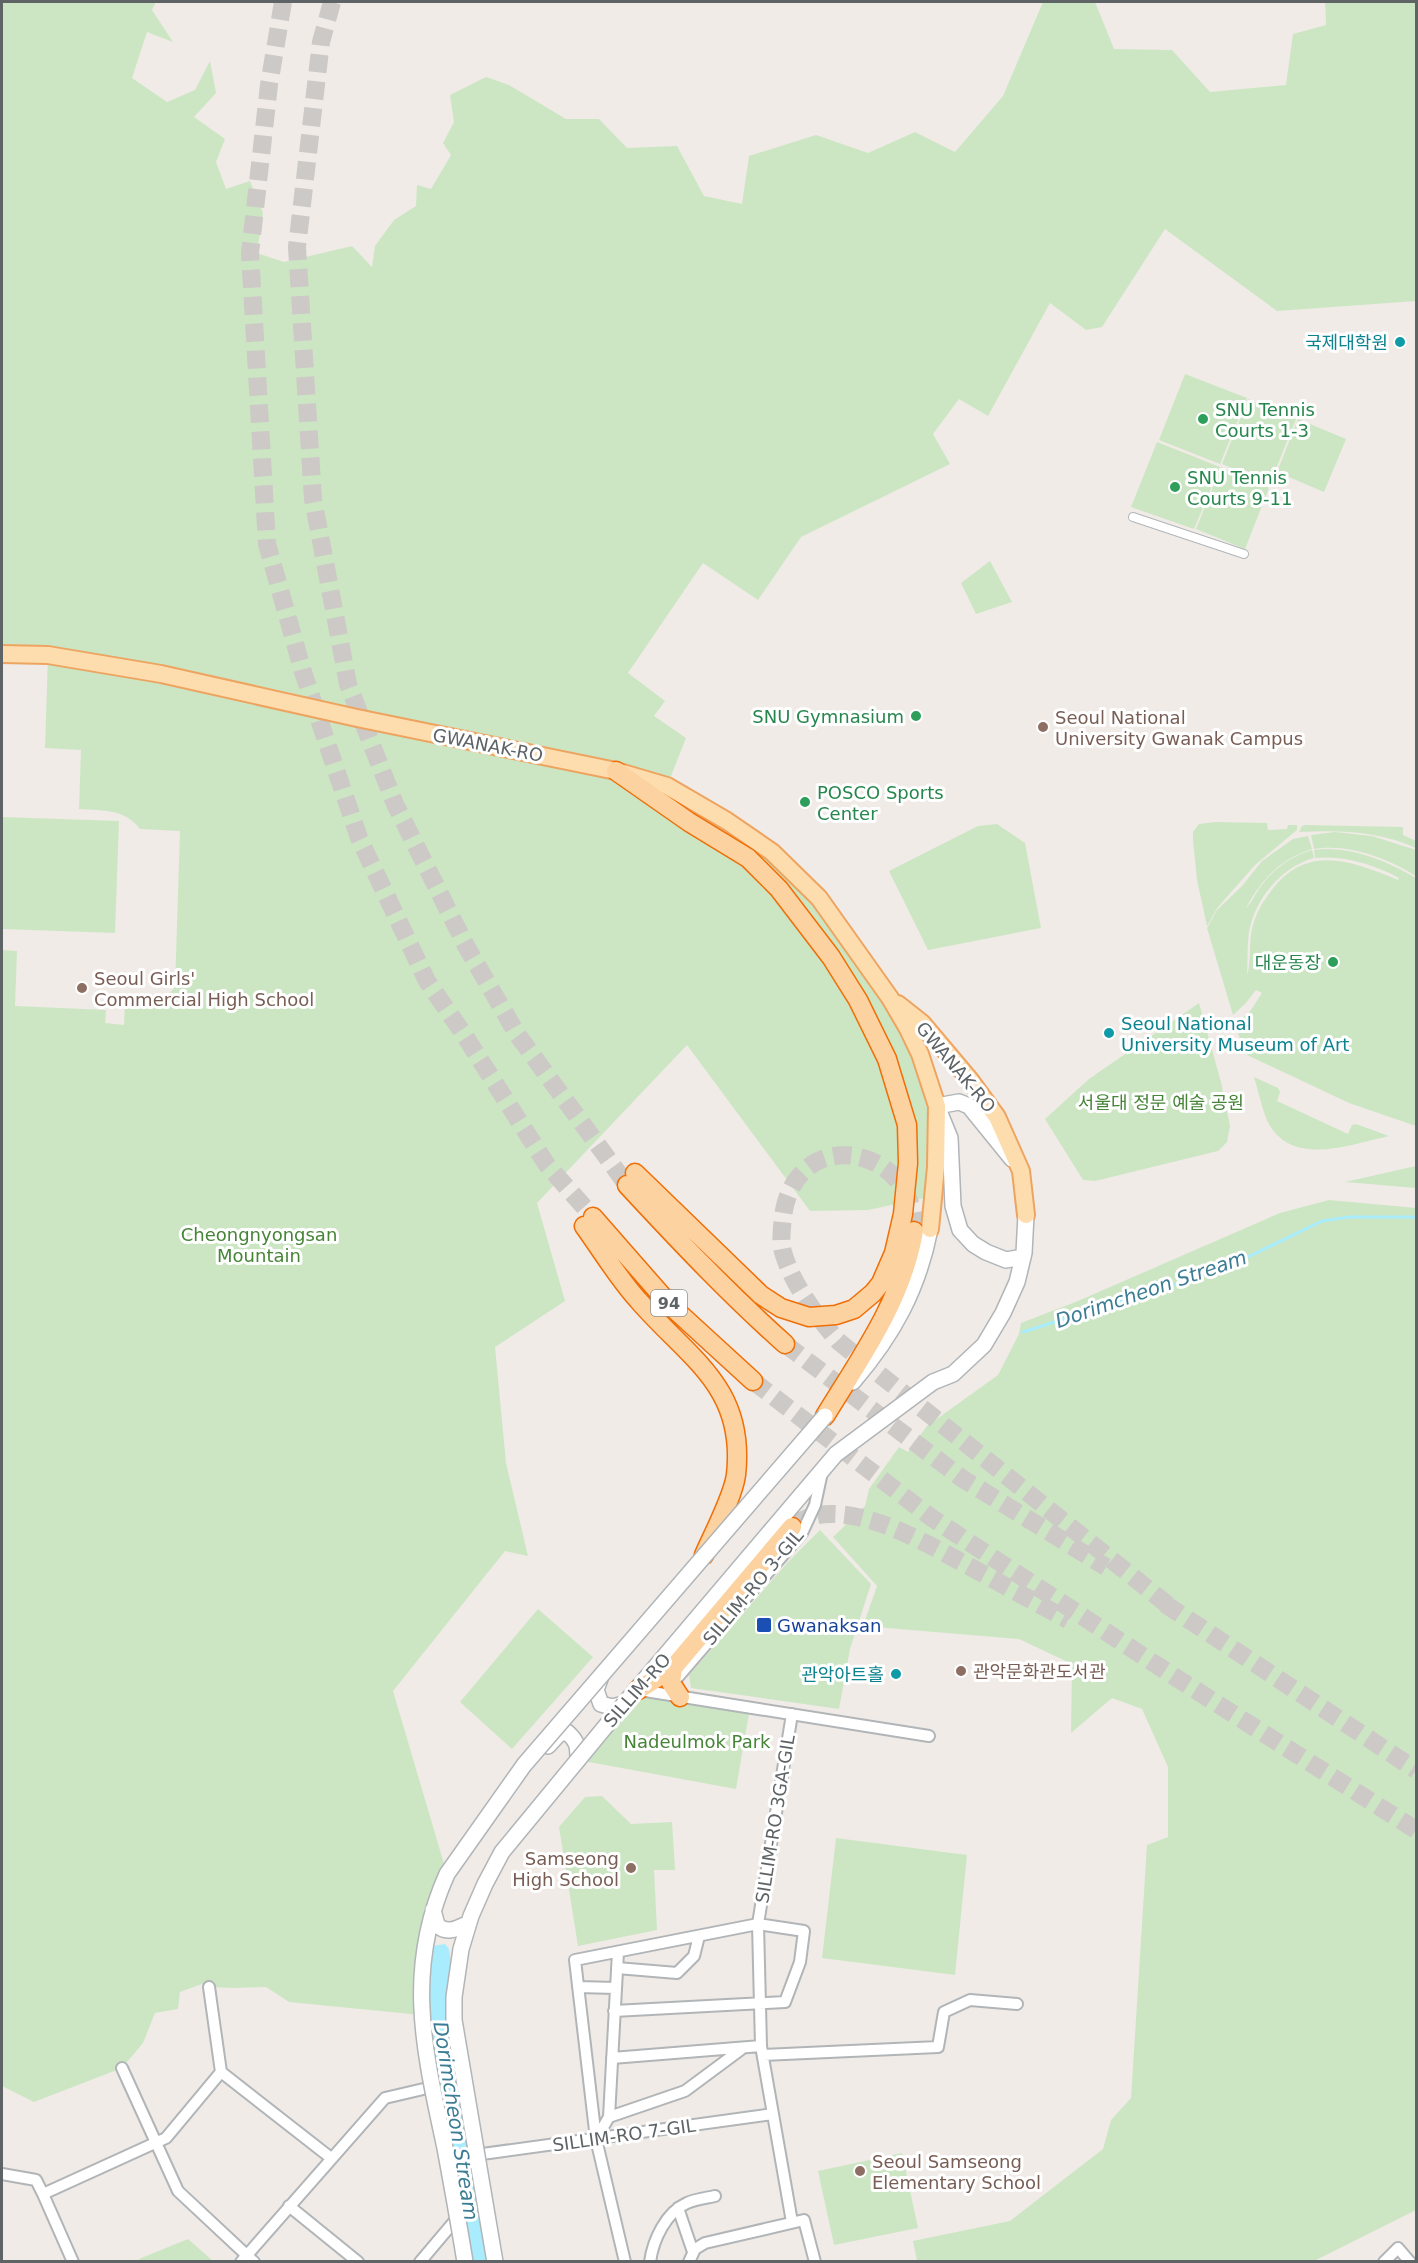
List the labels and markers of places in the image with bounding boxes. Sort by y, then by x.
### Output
place label: 국제대학원 [1305,332,1388,353]
marker: 국제대학원 [1393,335,1407,349]
place label: SNU Tennis Courts 1-3 [1215,399,1315,441]
marker: SNU Tennis Courts 1-3 [1196,412,1210,426]
place label: SNU Tennis Courts 9-11 [1187,467,1292,509]
marker: SNU Tennis Courts 9-11 [1168,480,1182,494]
place label: SNU Gymnasium [752,706,904,727]
place label: Seoul National University Gwanak Campus [1055,707,1303,749]
marker: SNU Gymnasium [909,709,923,723]
marker: Seoul National University Gwanak Campus [1036,720,1050,734]
place label: POSCO Sports Center [817,782,944,824]
marker: POSCO Sports Center [798,795,812,809]
place label: 대운동장 [1255,952,1321,973]
marker: 대운동장 [1326,955,1340,969]
place label: Seoul Girls' Commercial High School [94,968,314,1010]
marker: Seoul Girls' Commercial High School [75,981,89,995]
place label: Seoul National University Museum of Art [1121,1013,1349,1055]
marker: Seoul National University Museum of Art [1102,1026,1116,1040]
place label: Gwanaksan [777,1615,881,1636]
marker: Gwanaksan [755,1616,773,1634]
place label: 관악문화관도서관 [973,1661,1106,1682]
place label: 관악아트홀 [801,1664,884,1685]
marker: 관악문화관도서관 [954,1664,968,1678]
marker: 관악아트홀 [889,1667,903,1681]
place label: Samseong High School [512,1848,619,1890]
marker: Samseong High School [624,1861,638,1875]
place label: Seoul Samseong Elementary School [872,2151,1041,2193]
marker: Seoul Samseong Elementary School [853,2164,867,2178]

